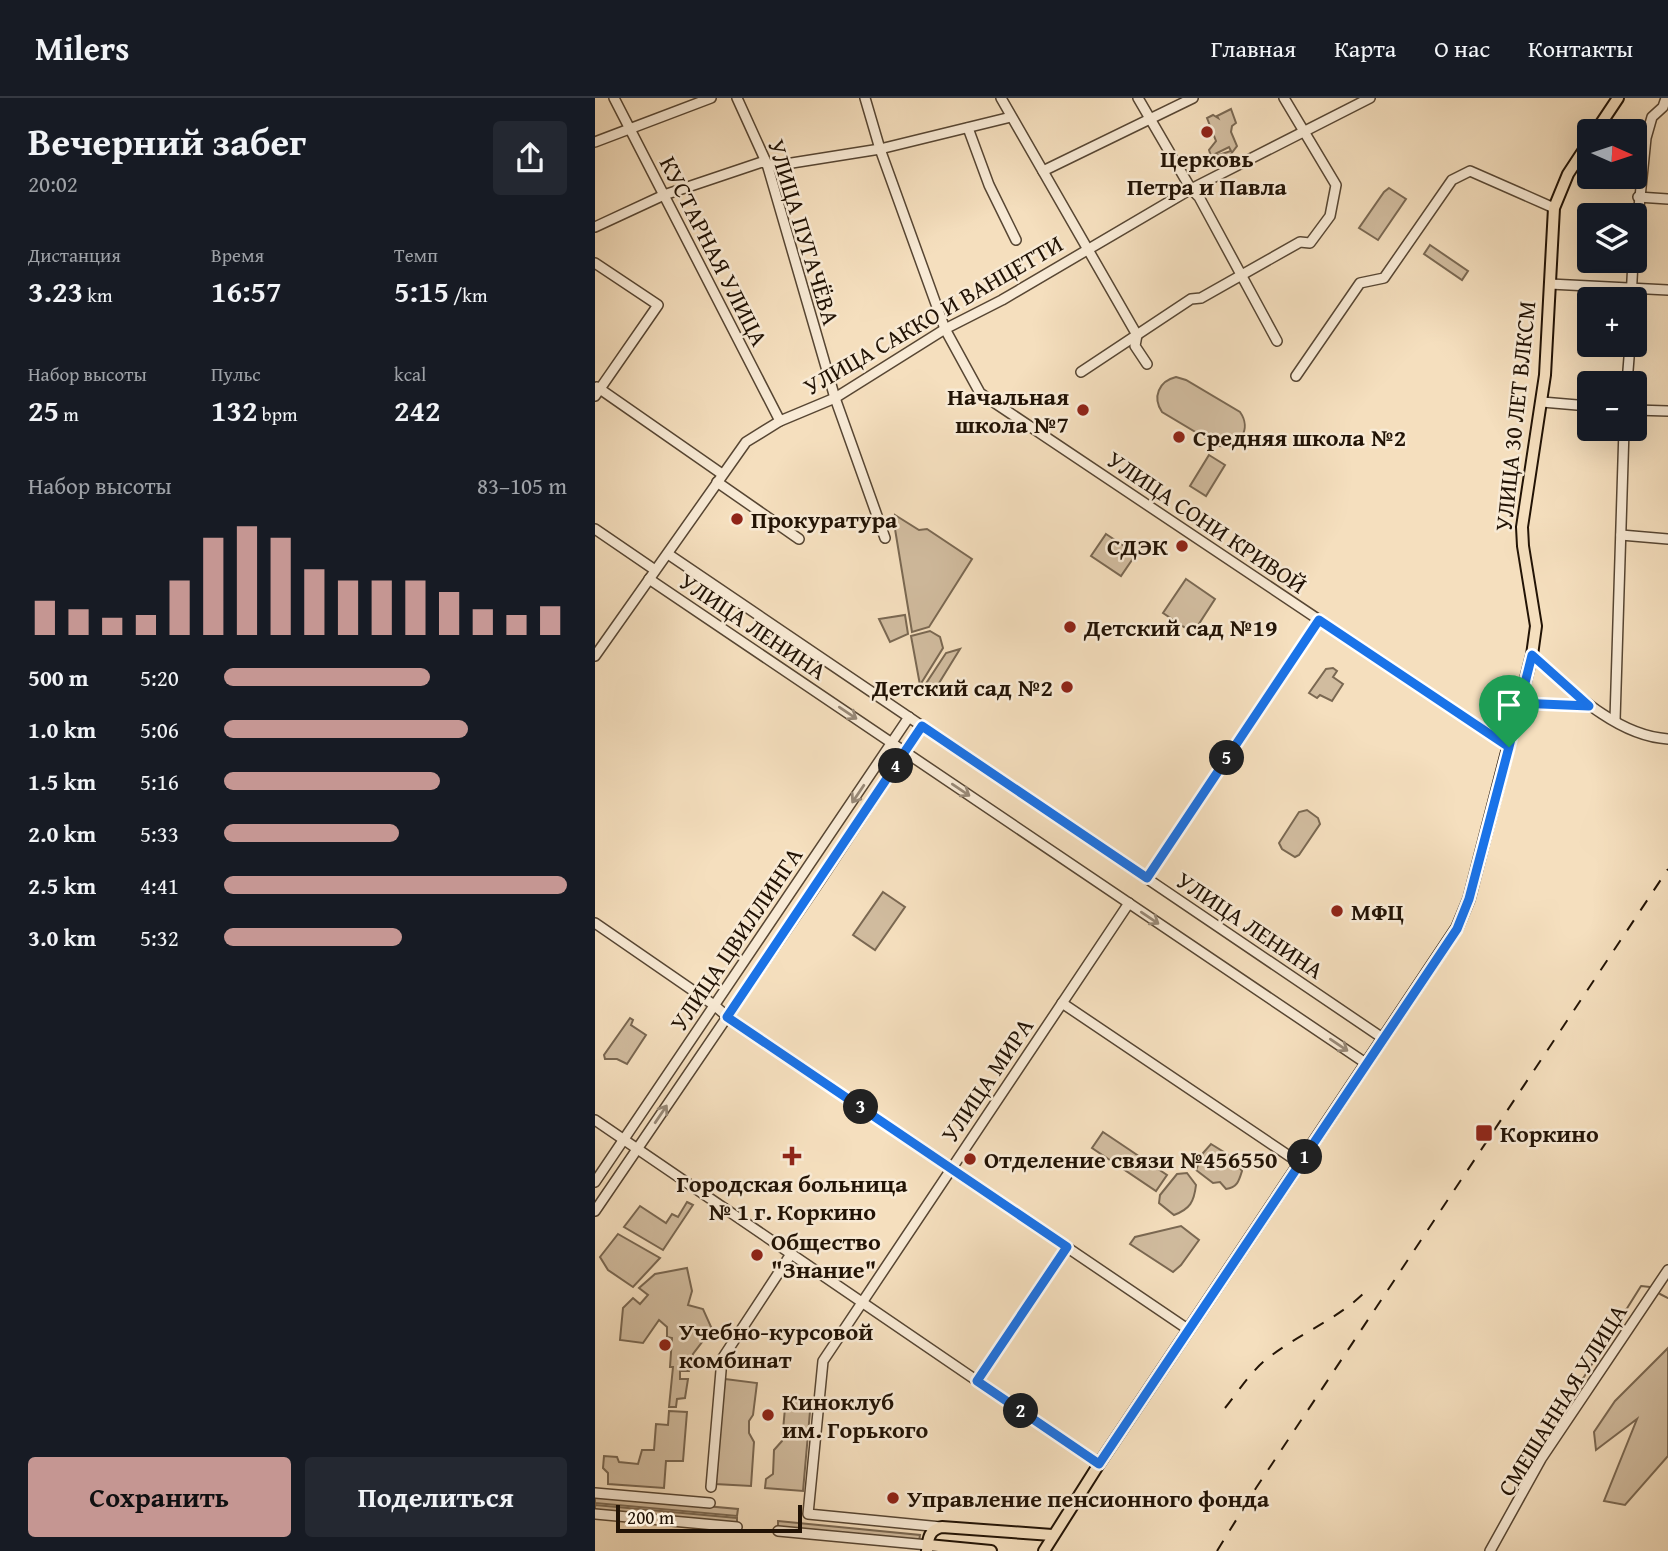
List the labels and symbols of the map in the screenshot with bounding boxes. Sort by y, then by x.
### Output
north arrow [1577,119,1647,189]
marker: Церковь Петра и Павла [1199,124,1215,140]
street label: УЛИЦА ПУГАЧЁВА [759,135,849,330]
place label: Церковь Петра и Павла [1127,141,1288,204]
street label: КУСТАРНАЯ УЛИЦА [651,150,777,353]
street label: УЛИЦА САККО И ВАНЦЕТТИ [797,226,1069,404]
street label: УЛИЦА 30 ЛЕТ ВЛКСМ [1486,299,1544,533]
place label: Начальная школа №7 [947,379,1069,442]
marker: Начальная школа №7 [1075,402,1091,418]
place label: Средняя школа №2 [1193,420,1406,455]
marker: Средняя школа №2 [1171,429,1187,445]
street label: УЛИЦА СОНИ КРИВОЙ [1100,442,1314,602]
place label: Прокуратура [751,502,898,537]
marker: Прокуратура [729,511,745,527]
place label: СДЭК [1107,529,1168,564]
marker: СДЭК [1174,538,1190,554]
street label: УЛИЦА ЛЕНИНА [672,564,834,689]
place label: Детский сад №19 [1083,610,1277,645]
marker: Детский сад №19 [1062,619,1078,635]
place label: Детский сад №2 [871,670,1053,705]
pin [1479,675,1539,747]
marker: Детский сад №2 [1059,679,1075,695]
one-way arrow [838,706,857,721]
pin: 5 [1209,740,1245,776]
pin: 4 [879,748,913,784]
one-way arrow [951,783,971,797]
one-way arrow [851,784,865,803]
street label: УЛИЦА ЦВИЛЛИНГА [661,840,811,1038]
street label: УЛИЦА ЛЕНИНА [1169,863,1331,988]
place label: МФЦ [1351,894,1404,929]
marker: МФЦ [1329,903,1345,919]
one-way arrow [1140,910,1159,925]
street label: УЛИЦА МИРА [932,1010,1042,1149]
one-way arrow [1328,1038,1348,1052]
pin: 3 [843,1090,879,1124]
one-way arrow [654,1105,668,1124]
place label: Коркино [1500,1116,1599,1151]
marker: Коркино [1474,1123,1494,1143]
pin: 1 [1287,1140,1323,1174]
place label: Отделение связи №456550 [984,1142,1278,1177]
marker: Городская больница № 1 г. Коркино [782,1146,802,1166]
marker: Отделение связи №456550 [962,1151,978,1167]
place label: Городская больница № 1 г. Коркино [676,1166,908,1229]
place label: Общество "Знание" [771,1224,881,1287]
marker: Общество "Знание" [749,1247,765,1263]
street label: СМЕШАННАЯ УЛИЦА [1489,1297,1636,1503]
place label: Учебно-курсовой комбинат [679,1314,873,1377]
marker: Учебно-курсовой комбинат [657,1337,673,1353]
place label: Киноклуб им. Горького [782,1384,929,1447]
pin: 2 [1003,1394,1039,1428]
marker: Киноклуб им. Горького [760,1407,776,1423]
place label: Управление пенсионного фонда [907,1481,1270,1516]
marker: Управление пенсионного фонда [885,1490,901,1506]
scale bar [616,1502,801,1534]

